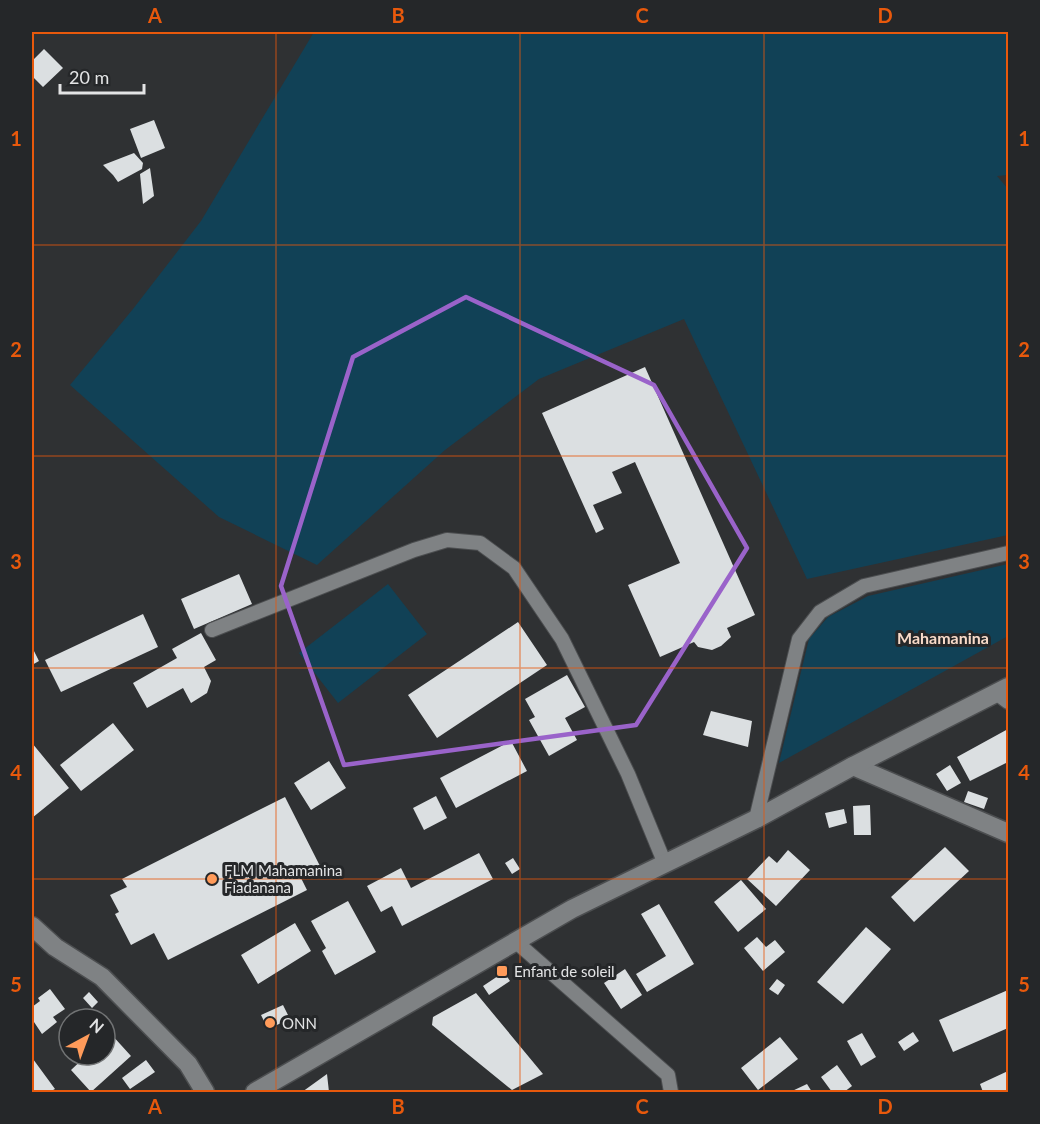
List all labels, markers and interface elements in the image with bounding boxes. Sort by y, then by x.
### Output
text: A [147,3,162,27]
text: B [391,3,405,27]
text: C [635,3,649,27]
text: D [877,3,893,27]
scale bar [60,57,144,95]
text: 20 m [69,66,109,88]
text: 1 [10,126,22,150]
text: 1 [1018,126,1030,150]
text: 2 [10,337,22,361]
text: 2 [1018,337,1030,361]
text: 3 [10,549,22,573]
text: 3 [1018,549,1030,573]
district label: Mahamanina [897,628,989,647]
text: 4 [10,760,22,784]
text: 4 [1018,760,1030,784]
place label: FLM Mahamanina Fiadanana [224,861,343,896]
marker: FLM Mahamanina Fiadanana [205,872,219,886]
place label: Enfant de soleil [514,962,615,980]
marker: Enfant de soleil [495,964,509,978]
text: 5 [10,972,22,996]
text: 5 [1018,972,1030,996]
north arrow [57,1007,117,1067]
text: N [86,1014,108,1037]
place label: ONN [282,1014,317,1032]
marker: ONN [263,1016,277,1030]
text: A [147,1094,162,1118]
text: B [391,1094,405,1118]
text: C [635,1094,649,1118]
text: D [877,1094,893,1118]

